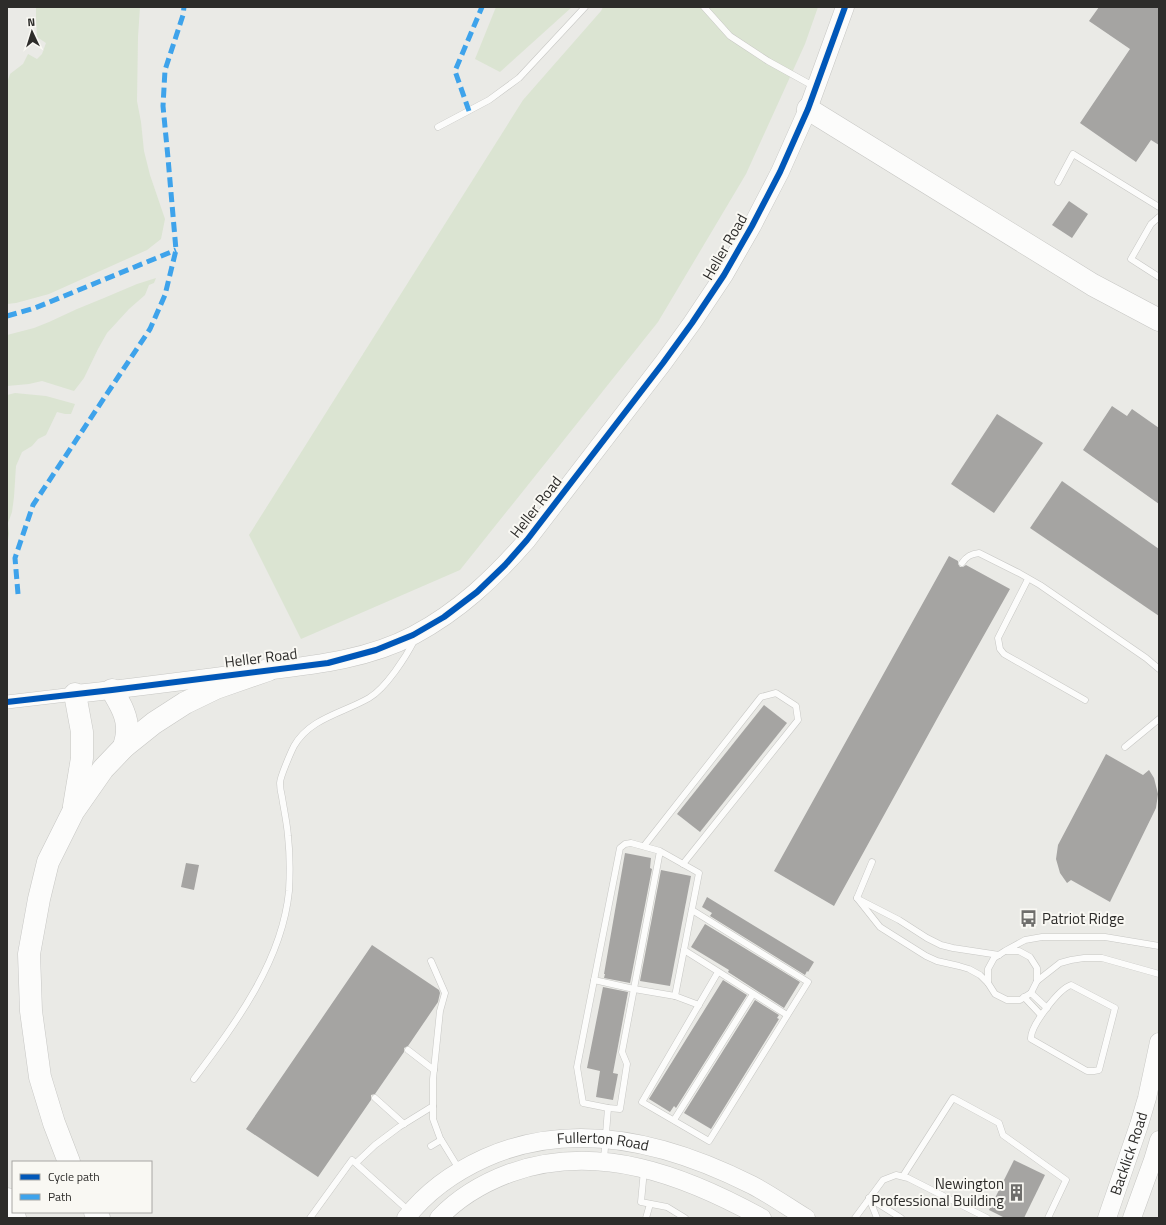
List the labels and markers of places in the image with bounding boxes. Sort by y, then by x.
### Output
place label: Patriot Ridge [1042,907,1124,930]
bus stop icon: Patriot Ridge [1019,909,1039,929]
place label: Newington Professional Building [871,1172,1004,1212]
building icon: Newington Professional Building [1007,1183,1027,1203]

